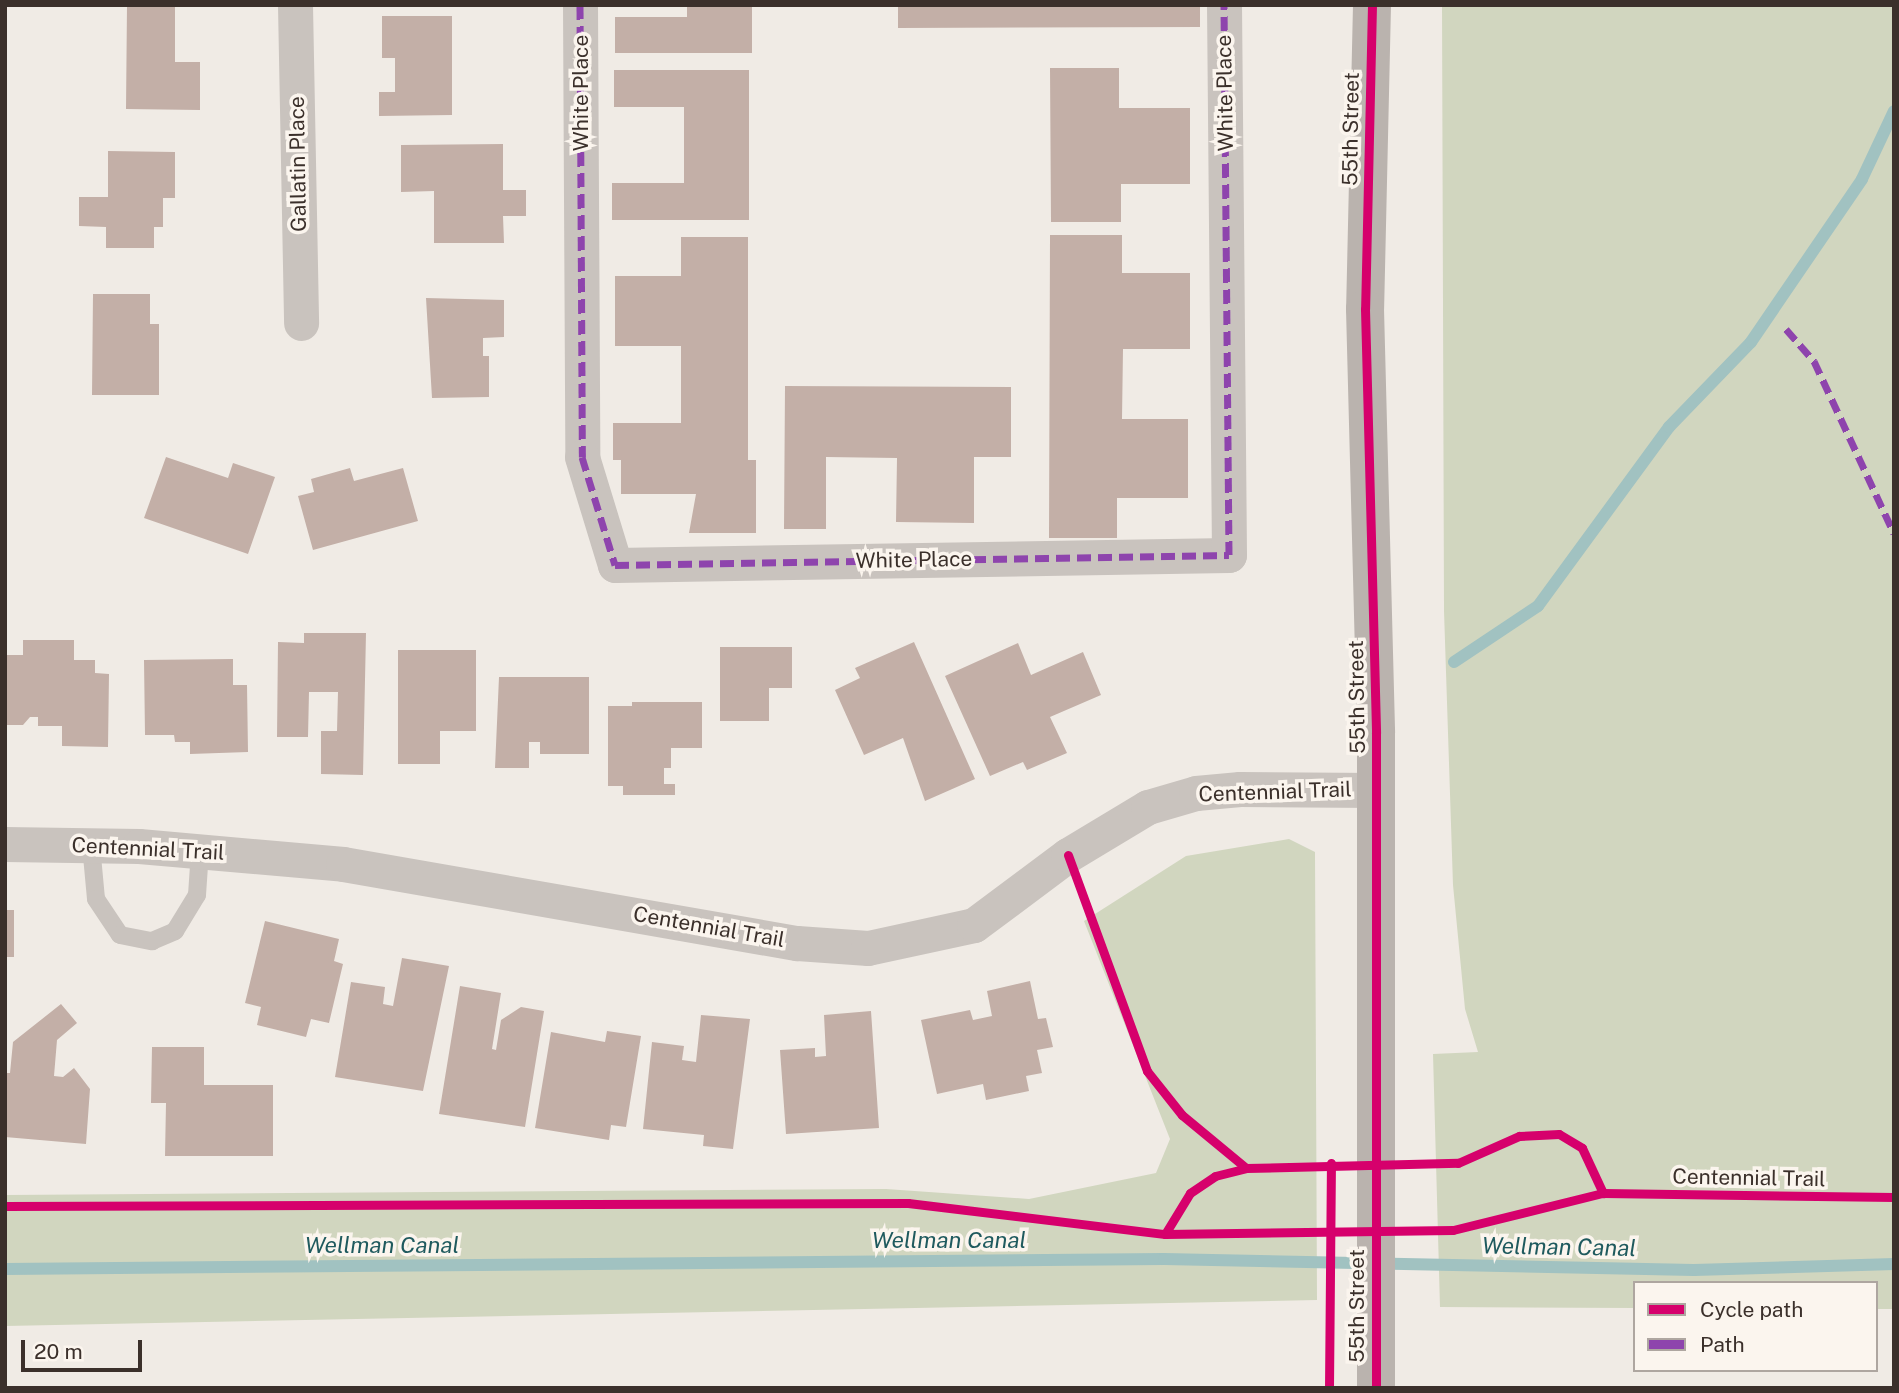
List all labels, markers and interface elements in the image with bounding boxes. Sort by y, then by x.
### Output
street label: White Place [1211,34,1239,152]
street label: White Place [568,35,594,151]
street label: 55th Street [1337,72,1365,186]
street label: Gallatin Place [284,96,312,232]
street label: White Place [855,546,973,574]
street label: 55th Street [1343,640,1371,754]
street label: Centennial Trail [1198,777,1352,807]
street label: Centennial Trail [71,832,225,866]
street label: Centennial Trail [631,901,787,953]
street label: Centennial Trail [1672,1164,1826,1192]
water label: Wellman Canal [872,1226,1026,1254]
water label: Wellman Canal [305,1231,459,1259]
water label: Wellman Canal [1482,1232,1636,1262]
street label: 55th Street [1344,1249,1370,1363]
legend [1633,1281,1878,1372]
text: Cycle path [1700,1297,1803,1322]
scale bar [24,1326,145,1370]
text: Path [1700,1332,1745,1357]
text: 20 m [34,1339,83,1364]

